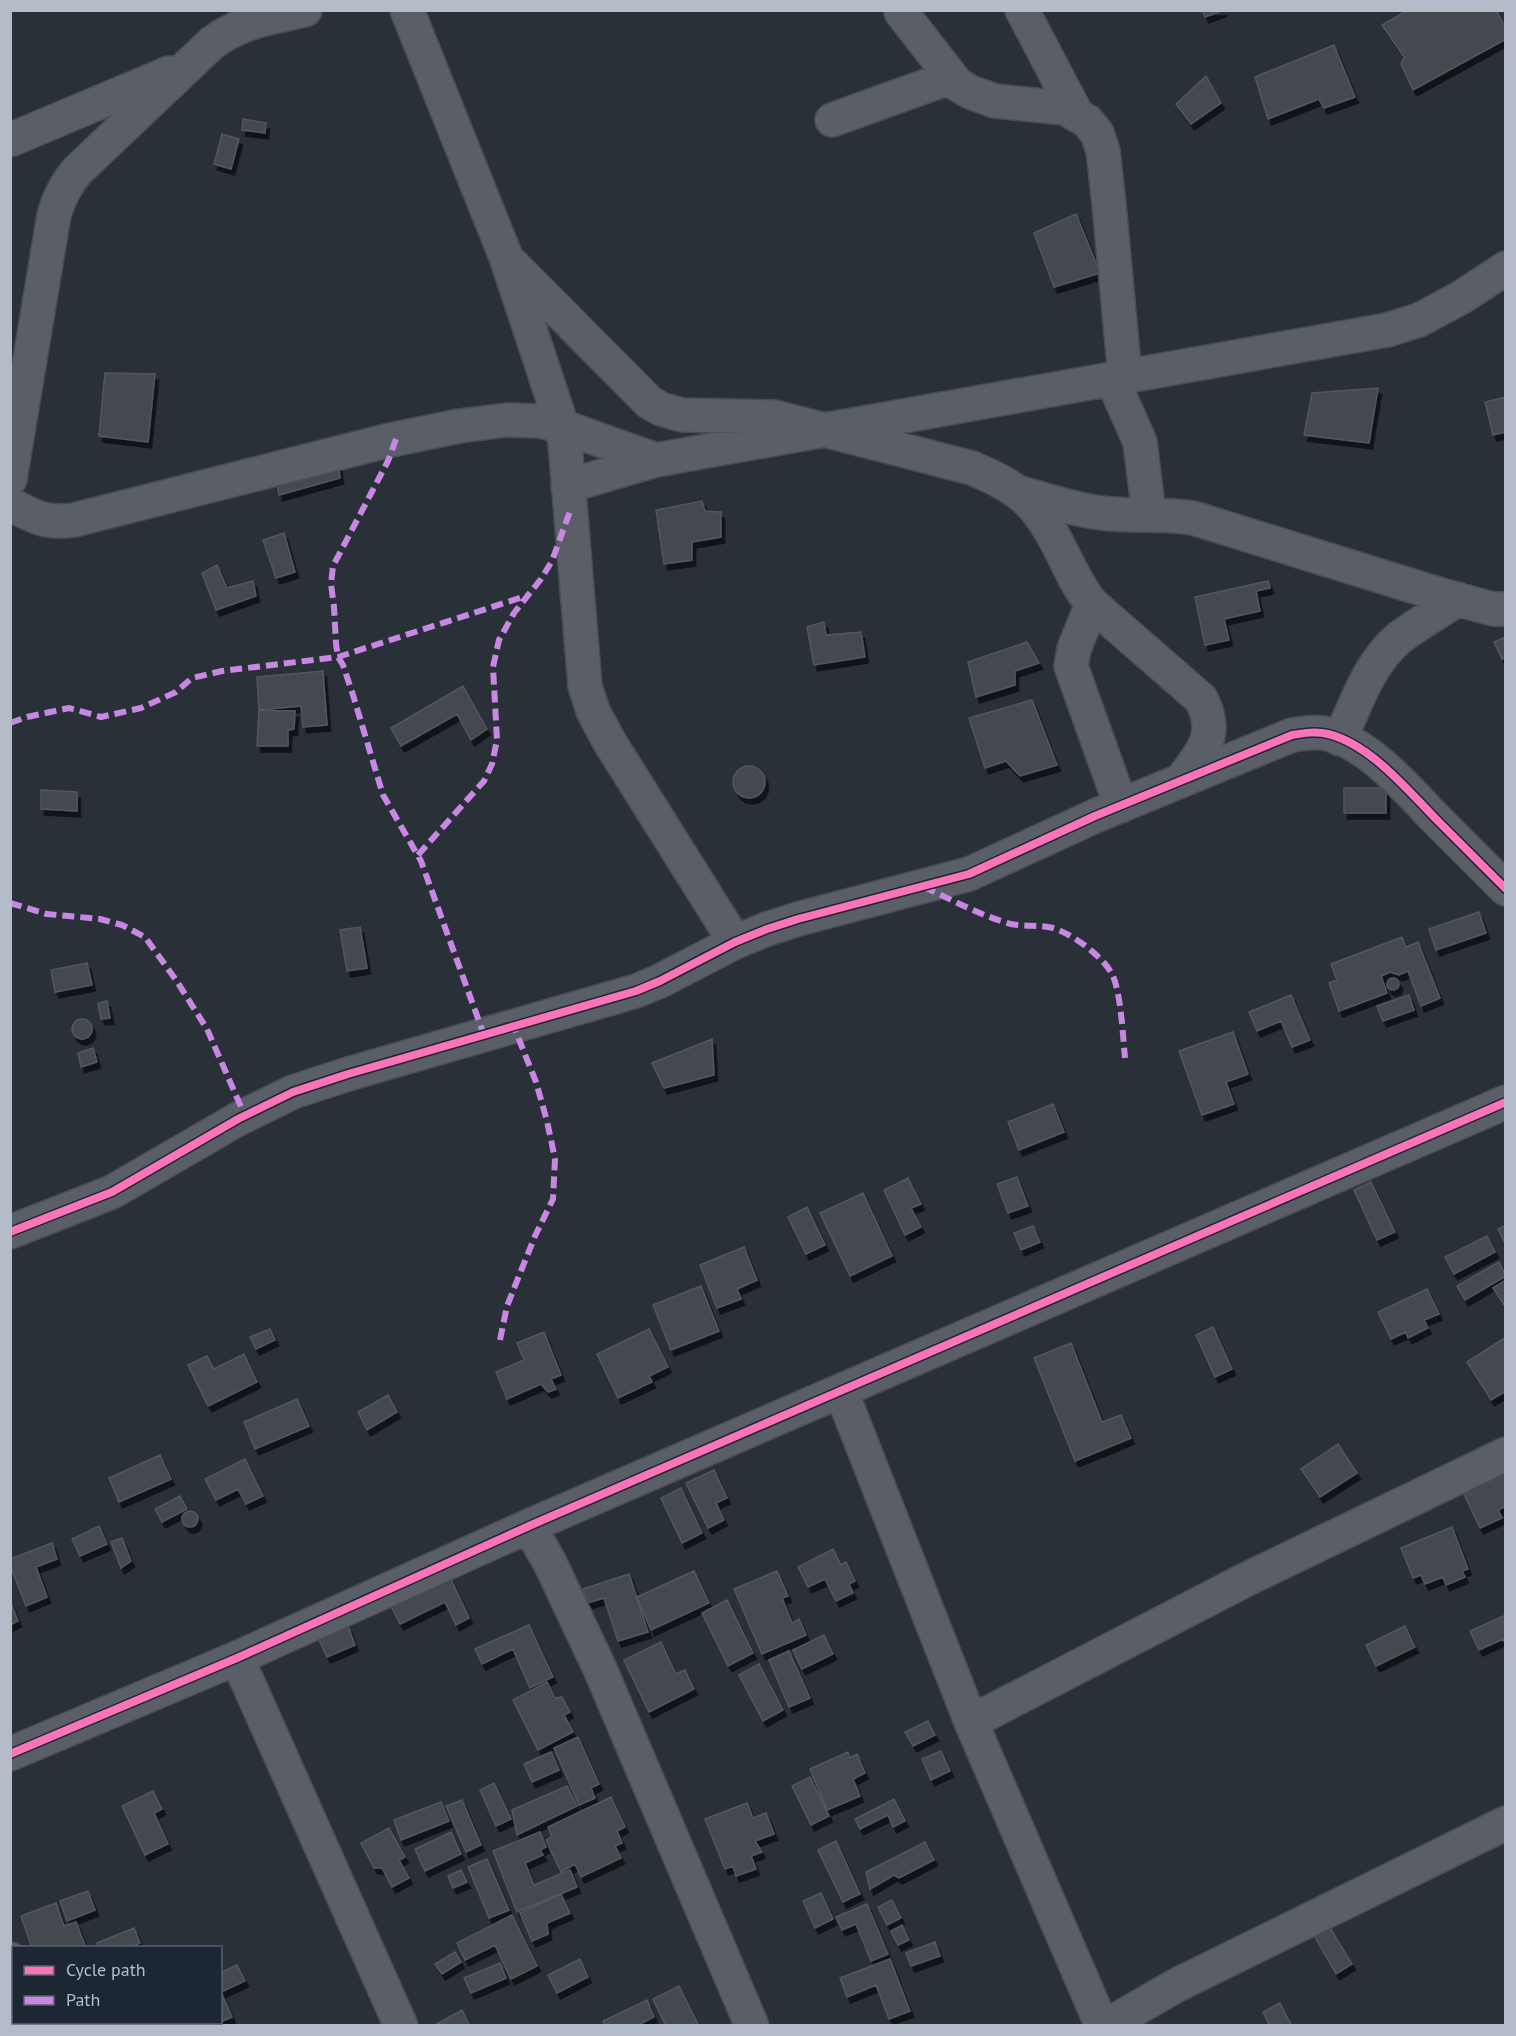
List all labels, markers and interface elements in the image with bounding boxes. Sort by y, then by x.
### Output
legend [12,1946,222,2024]
text: Cycle path [66,1958,146,1981]
text: Path [66,1988,100,2011]

